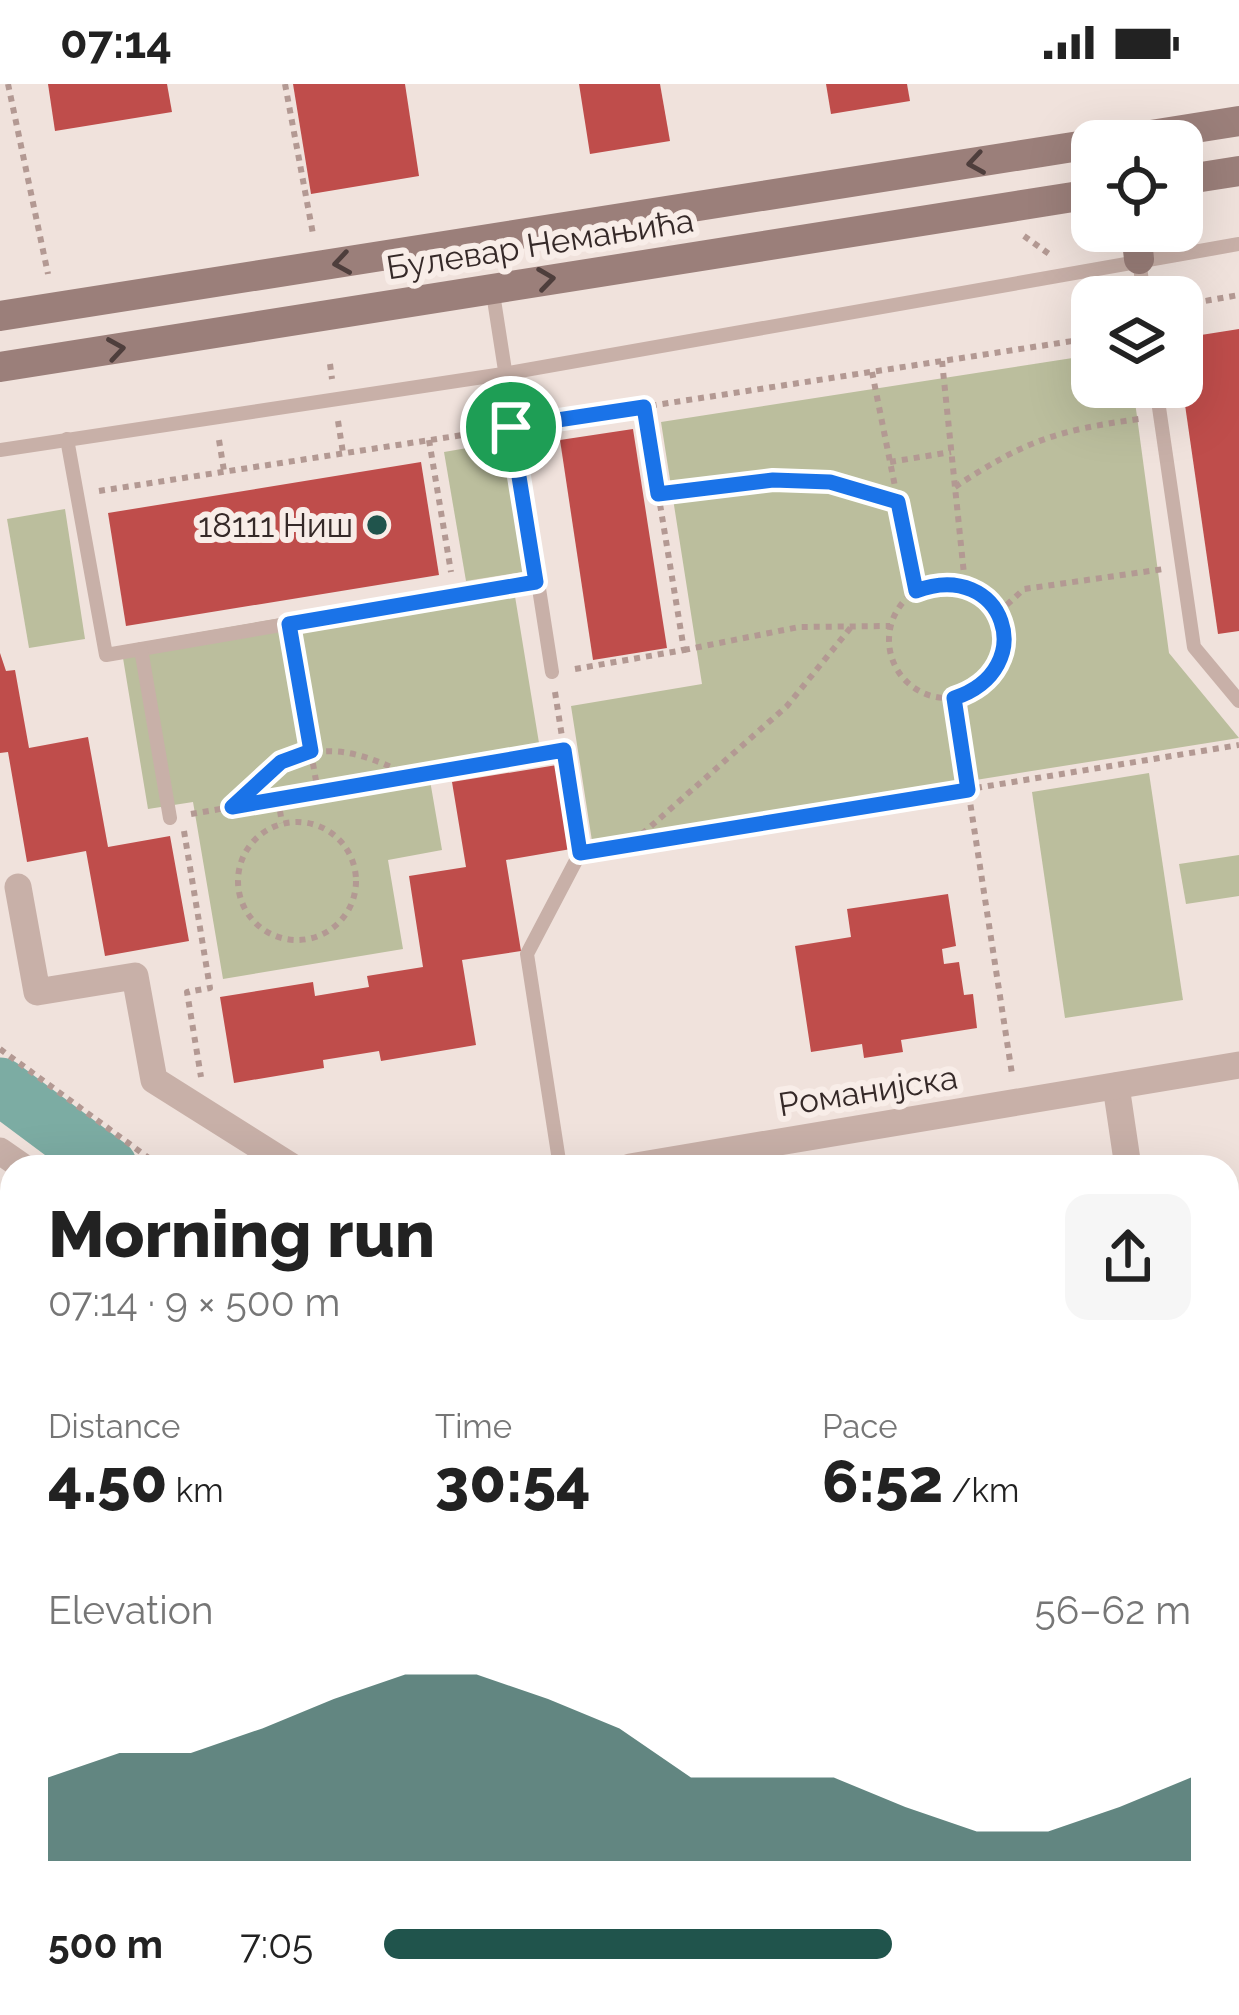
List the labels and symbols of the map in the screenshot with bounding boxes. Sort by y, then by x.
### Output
one-way arrow [967,149,987,174]
street label: Булевар Немањића [384,200,696,288]
one-way arrow [333,249,352,275]
one-way arrow [536,267,556,293]
one-way arrow [105,337,125,362]
pin [460,376,562,478]
place label: 18111 Ниш [198,506,353,545]
marker: 18111 Ниш [364,512,390,538]
street label: Романијска [776,1058,960,1124]

